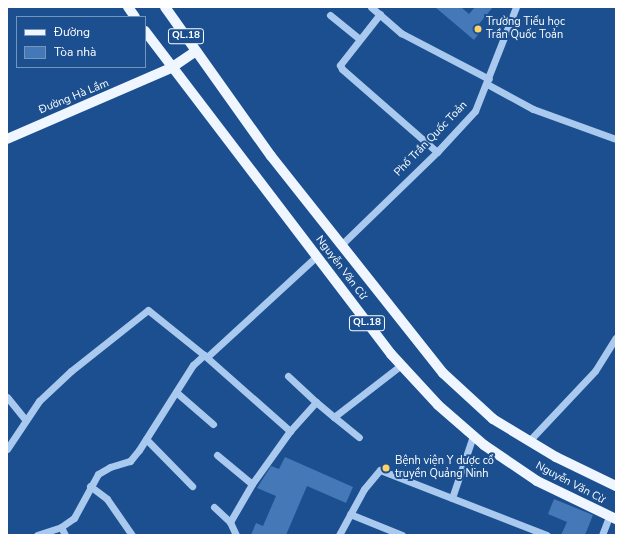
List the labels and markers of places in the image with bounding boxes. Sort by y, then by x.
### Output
place label: Trường Tiểu học Trần Quốc Toản [486,16,565,42]
marker: Trường Tiểu học Trần Quốc Toản [473,24,483,34]
place label: Bệnh viện Y dược cổ truyền Quảng Ninh [395,455,494,481]
marker: Bệnh viện Y dược cổ truyền Quảng Ninh [380,462,392,474]

